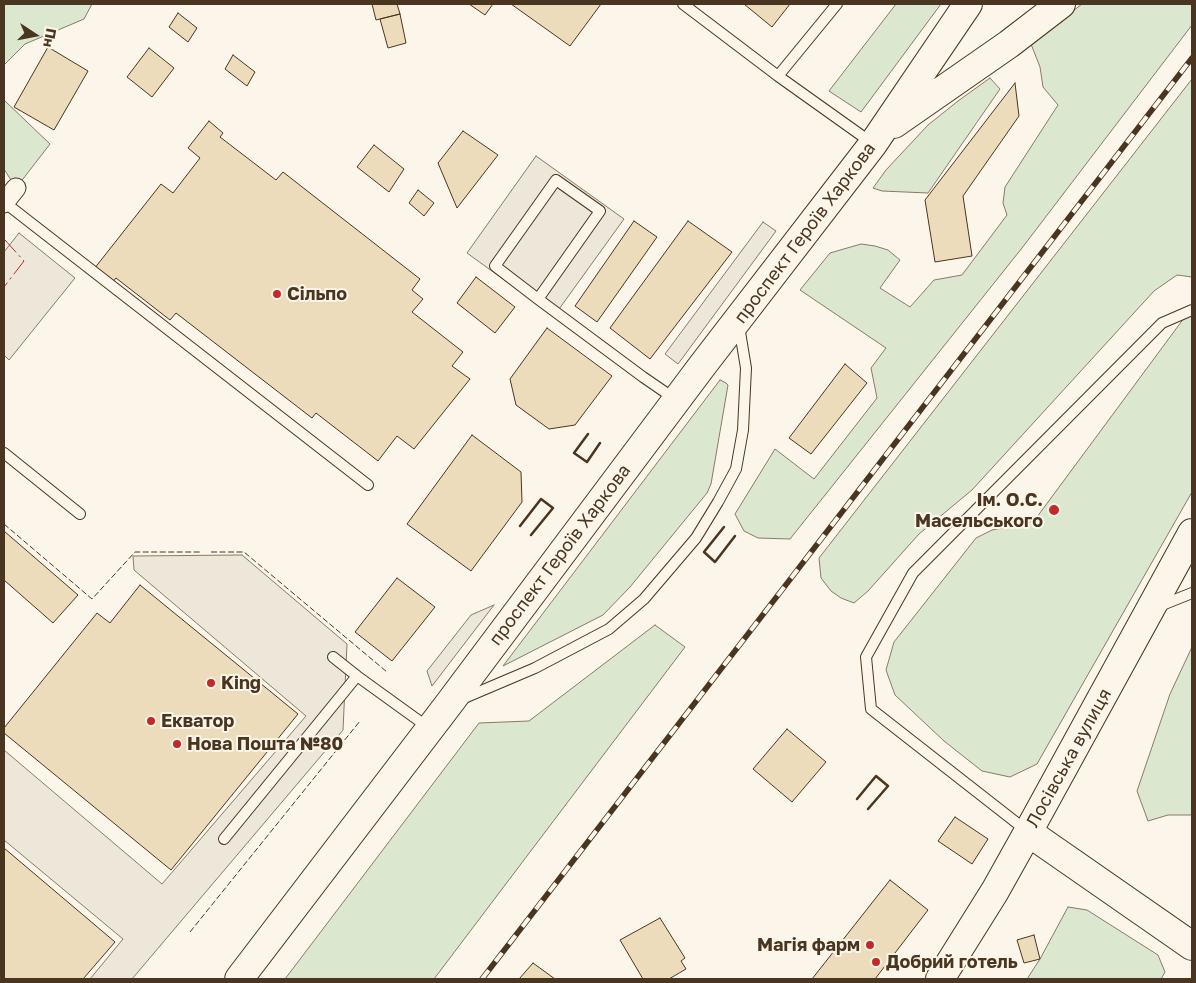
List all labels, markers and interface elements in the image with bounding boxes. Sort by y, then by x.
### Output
north arrow [10,10,60,60]
text: Пн [40,27,60,49]
street label: проспект Героїв Харкова [730,138,880,328]
place label: Сільпо [287,283,347,305]
marker: Сільпо [271,288,283,300]
street label: проспект Героїв Харкова [485,460,635,650]
place label: Ім. О.С. Масельського [915,489,1043,532]
marker: Ім. О.С. Масельського [1047,503,1061,517]
place label: King [221,672,261,694]
marker: King [205,677,217,689]
street label: Лосівська вулиця [1022,685,1116,831]
place label: Екватор [161,710,234,732]
marker: Екватор [145,715,157,727]
place label: Нова Пошта №80 [187,733,343,755]
marker: Нова Пошта №80 [171,738,183,750]
place label: Магія фарм [757,934,860,956]
marker: Магія фарм [864,939,876,951]
place label: Добрий готель [886,951,1018,973]
marker: Добрий готель [870,956,882,968]

